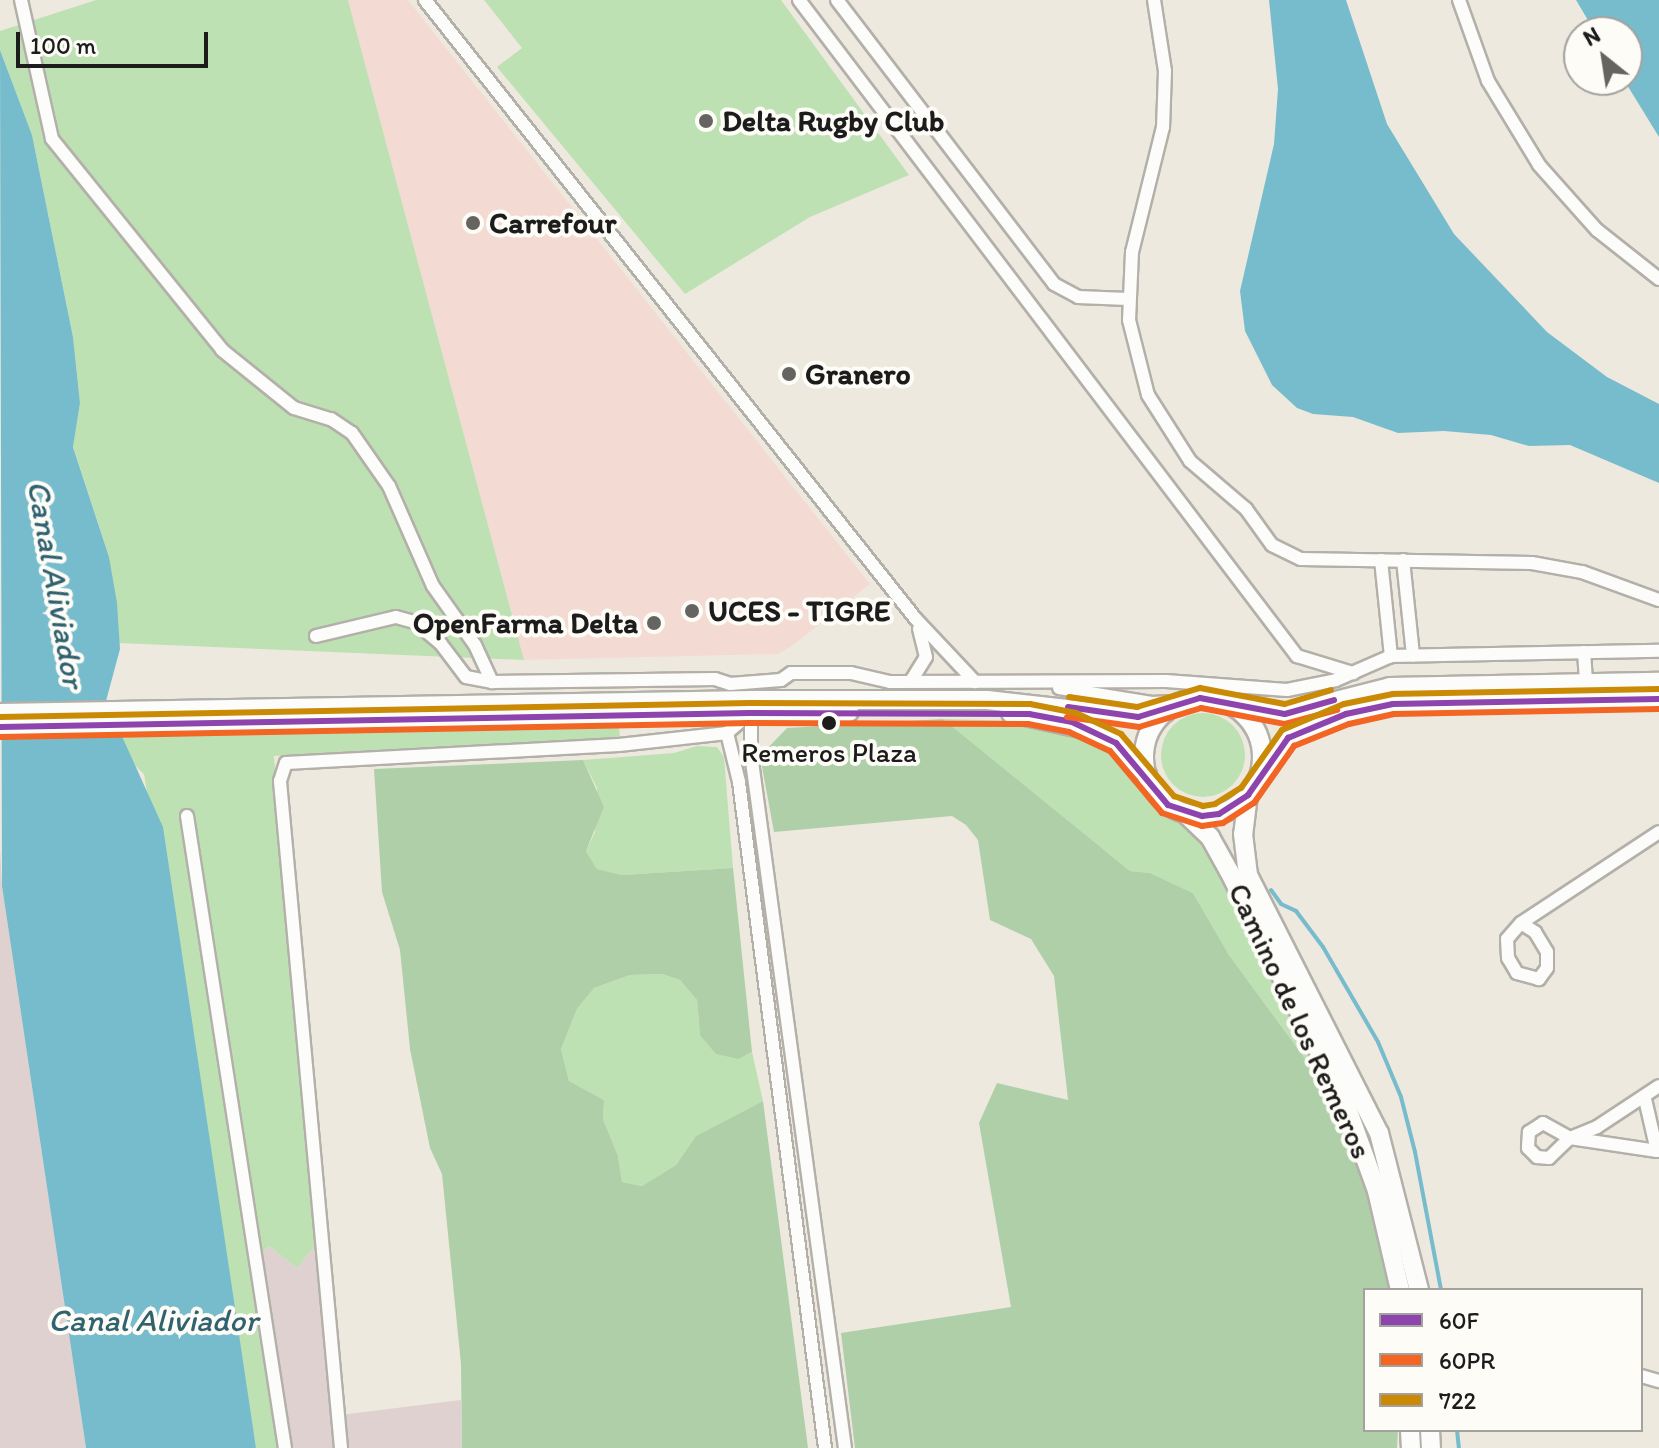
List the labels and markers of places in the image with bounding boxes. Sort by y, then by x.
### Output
place label: Delta Rugby Club [722,103,944,139]
marker: Delta Rugby Club [697,112,715,130]
place label: Carrefour [489,205,616,241]
marker: Carrefour [464,214,482,232]
place label: Granero [805,356,911,392]
marker: Granero [780,365,798,383]
place label: UCES - TIGRE [708,593,890,629]
marker: UCES - TIGRE [683,602,701,620]
place label: OpenFarma Delta [412,605,638,641]
marker: OpenFarma Delta [645,614,663,632]
marker: Remeros Plaza [821,715,837,731]
place label: Remeros Plaza [741,735,917,769]

